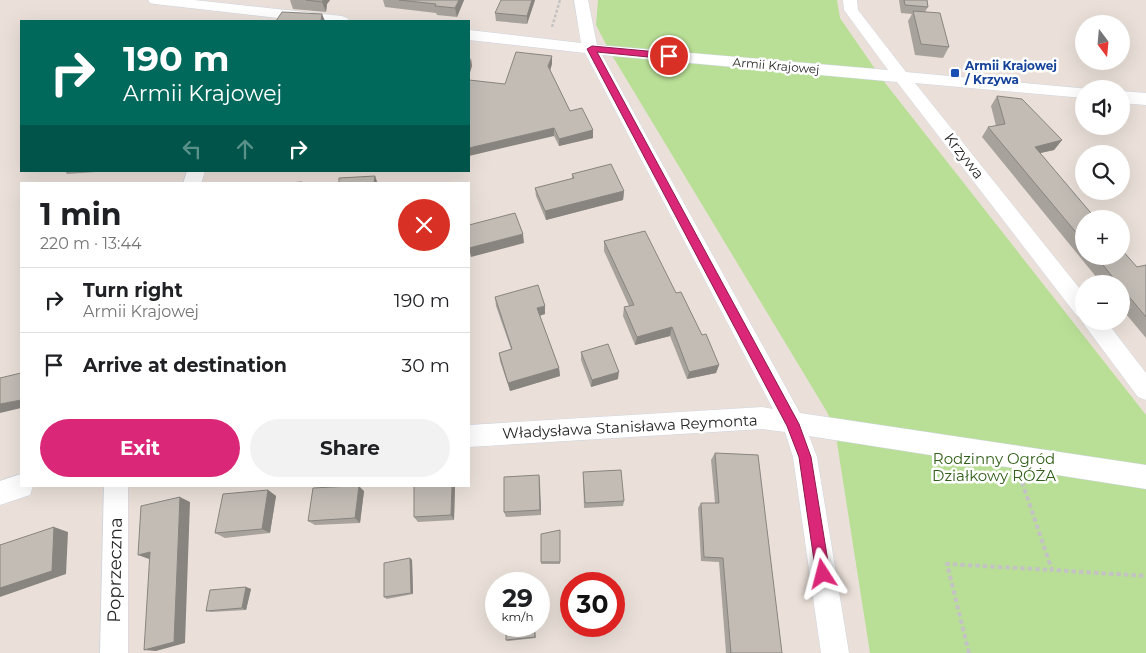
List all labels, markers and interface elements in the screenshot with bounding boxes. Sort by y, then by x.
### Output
north arrow [1075,15,1130,70]
map controls [1075,15,1130,330]
pin [648,35,690,77]
text: 190 m [123,37,229,80]
icon: right [40,40,105,105]
icon: arrive [655,42,683,70]
street label: Armii Krajowej [732,54,820,77]
place label: Armii Krajowej / Krzywa [964,58,1057,87]
marker: Armii Krajowej / Krzywa [949,67,961,79]
text: Armii Krajowej [123,80,282,107]
button: sound [1075,80,1130,135]
street label: Krzywa [940,129,988,183]
icon: left [178,135,206,163]
icon: ahead [231,135,259,163]
icon: right [284,135,312,163]
button: search [1075,145,1130,200]
text: 1 min [40,196,121,233]
button: close [398,199,450,251]
button: + [1075,210,1130,265]
text: 220 m · 13:44 [40,234,142,253]
button: − [1075,275,1130,330]
text: Turn right [83,279,183,302]
icon: right [40,286,68,314]
text: 190 m [394,289,450,312]
text: Armii Krajowej [83,302,199,321]
icon: arrive [40,351,68,379]
text: Arrive at destination [83,354,287,377]
text: 30 m [402,354,450,377]
street label: Władysława Stanisława Reymonta [502,410,758,443]
button: Exit [40,419,240,477]
button: Share [250,419,450,477]
park label: Rodzinny Ogród Działkowy RÓŻA [932,449,1056,485]
street label: Poprzeczna [103,517,127,623]
position arrow [796,547,848,599]
speed limit sign: 30 [560,572,625,637]
text: 29 [502,583,533,613]
text: km/h [501,609,534,624]

